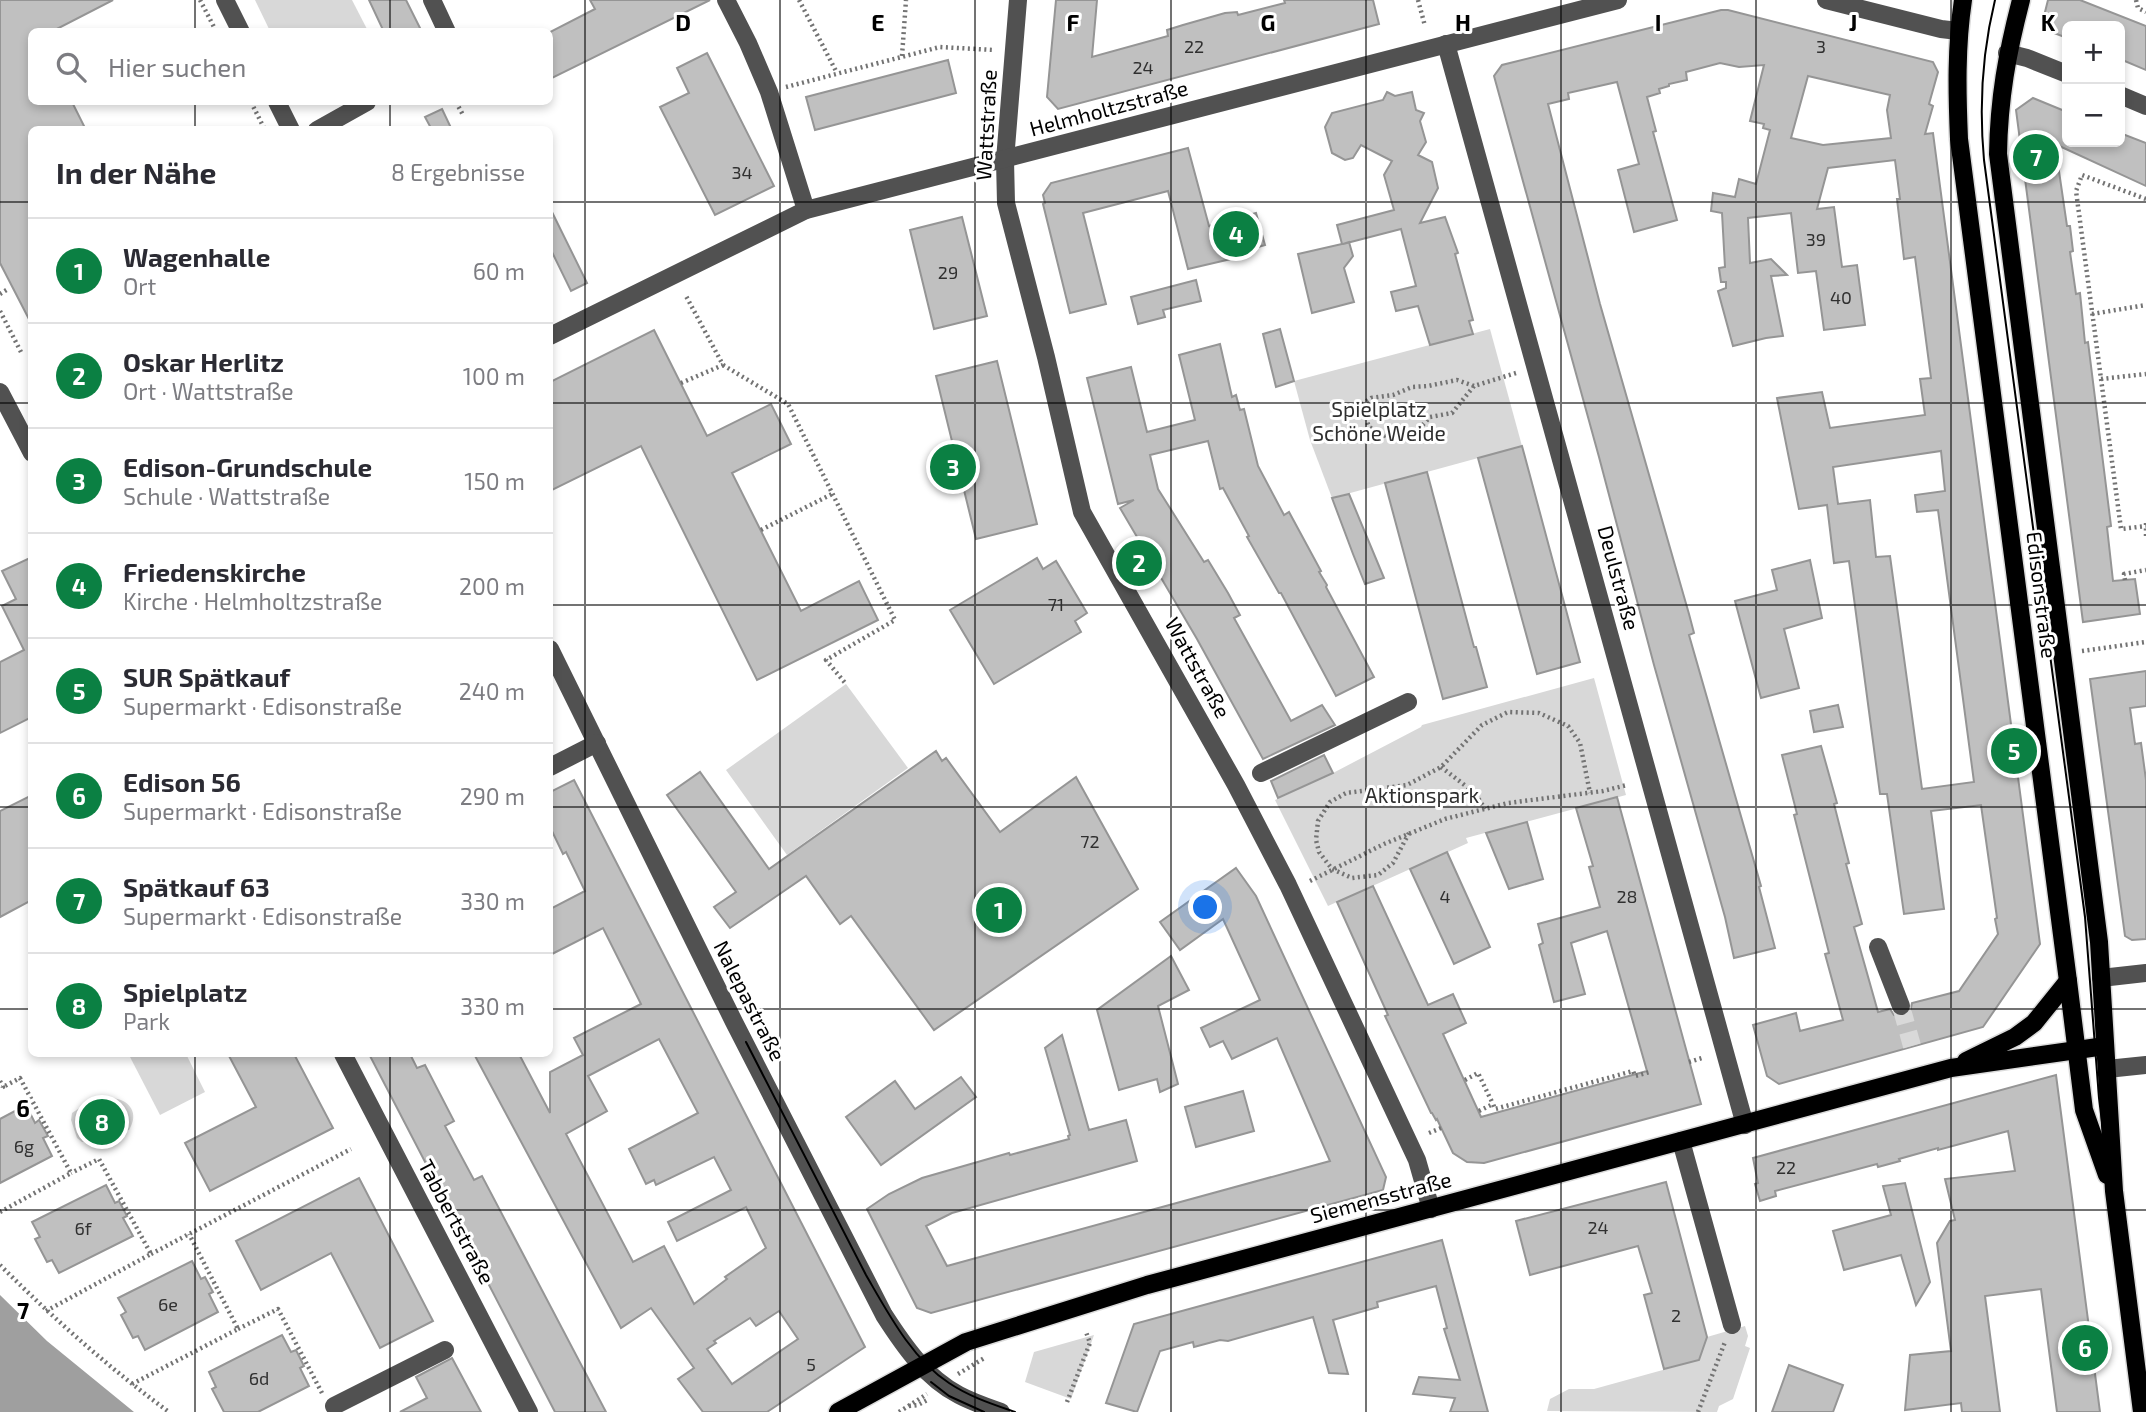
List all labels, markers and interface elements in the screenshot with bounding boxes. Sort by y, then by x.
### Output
text: D [675,8,691,36]
text: E [871,8,885,36]
text: F [1067,8,1080,36]
text: G [1261,8,1275,36]
text: H [1455,8,1471,36]
text: I [1655,8,1661,36]
text: J [1849,8,1857,36]
text: K [2041,8,2056,36]
map controls [2062,21,2125,147]
button: + [2062,21,2125,84]
search box [28,28,553,105]
house number: 22 [1184,35,1204,57]
house number: 3 [1816,35,1826,57]
icon: search [52,48,90,86]
text: Hier suchen [108,51,246,82]
house number: 24 [1132,56,1154,78]
street label: Wattstraße [970,69,1001,181]
street label: Helmholtzstraße [1027,74,1191,141]
button: − [2062,84,2125,147]
pin: 7 [2013,131,2059,183]
text: In der Nähe [56,154,217,190]
text: 8 Ergebnisse [391,158,525,186]
house number: 34 [731,161,753,183]
pin: 4 [1213,208,1259,260]
house number: 39 [1806,228,1826,250]
text: Wagenhalle [123,241,270,272]
text: 1 [74,257,84,285]
text: 60 m [473,257,525,285]
house number: 29 [938,261,958,283]
text: Ort [123,272,156,300]
house number: 40 [1830,286,1852,308]
text: Oskar Herlitz [123,346,284,377]
text: 2 [72,362,86,390]
text: 100 m [463,362,525,390]
text: Ort · Wattstraße [123,377,294,405]
park label: Spielplatz Schöne Weide [1312,396,1446,445]
pin: 3 [930,441,976,493]
text: Edison-Grundschule [123,451,372,482]
text: 3 [72,467,86,495]
text: 150 m [464,467,525,495]
text: Schule · Wattstraße [123,482,330,510]
street label: Deulstraße [1593,522,1645,633]
street label: Edisonstraße [2022,530,2063,660]
pin: 2 [1116,537,1162,589]
text: Friedenskirche [123,556,306,587]
text: 4 [72,572,86,600]
text: 200 m [459,572,525,600]
text: Kirche · Helmholtzstraße [123,587,382,615]
house number: 71 [1048,593,1064,615]
street label: Wattstraße [1160,613,1236,722]
text: SUR Spätkauf [123,661,290,692]
text: 5 [73,677,85,705]
text: 240 m [459,677,525,705]
text: Supermarkt · Edisonstraße [123,692,402,720]
pin: 5 [1991,725,2037,777]
text: Edison 56 [123,766,241,797]
text: 6 [72,782,86,810]
text: 290 m [460,782,525,810]
park label: Aktionspark [1365,782,1480,807]
text: Supermarkt · Edisonstraße [123,797,402,825]
house number: 72 [1080,830,1100,852]
text: Spätkauf 63 [123,871,270,902]
pin: 1 [976,884,1022,936]
house number: 4 [1439,885,1451,907]
house number: 28 [1616,885,1638,907]
text: 7 [73,887,85,915]
text: 330 m [460,887,525,915]
your location [1188,890,1222,924]
text: Supermarkt · Edisonstraße [123,902,402,930]
street label: Nalepastraße [709,936,791,1065]
text: Spielplatz [123,976,248,1007]
text: 8 [72,992,86,1020]
text: 330 m [460,992,525,1020]
text: Park [123,1007,170,1035]
text: 6 [16,1094,30,1122]
pin: 8 [79,1096,125,1148]
house number: 6g [14,1135,34,1157]
street label: Tabbertstraße [414,1155,501,1288]
house number: 22 [1776,1156,1796,1178]
street label: Siemensstraße [1307,1166,1454,1227]
house number: 24 [1587,1216,1609,1238]
house number: 6f [74,1217,93,1239]
house number: 6e [158,1293,178,1315]
text: 7 [17,1296,29,1324]
house number: 2 [1671,1304,1681,1326]
pin: 6 [2062,1322,2108,1374]
house number: 5 [806,1353,816,1375]
house number: 6d [249,1367,269,1389]

